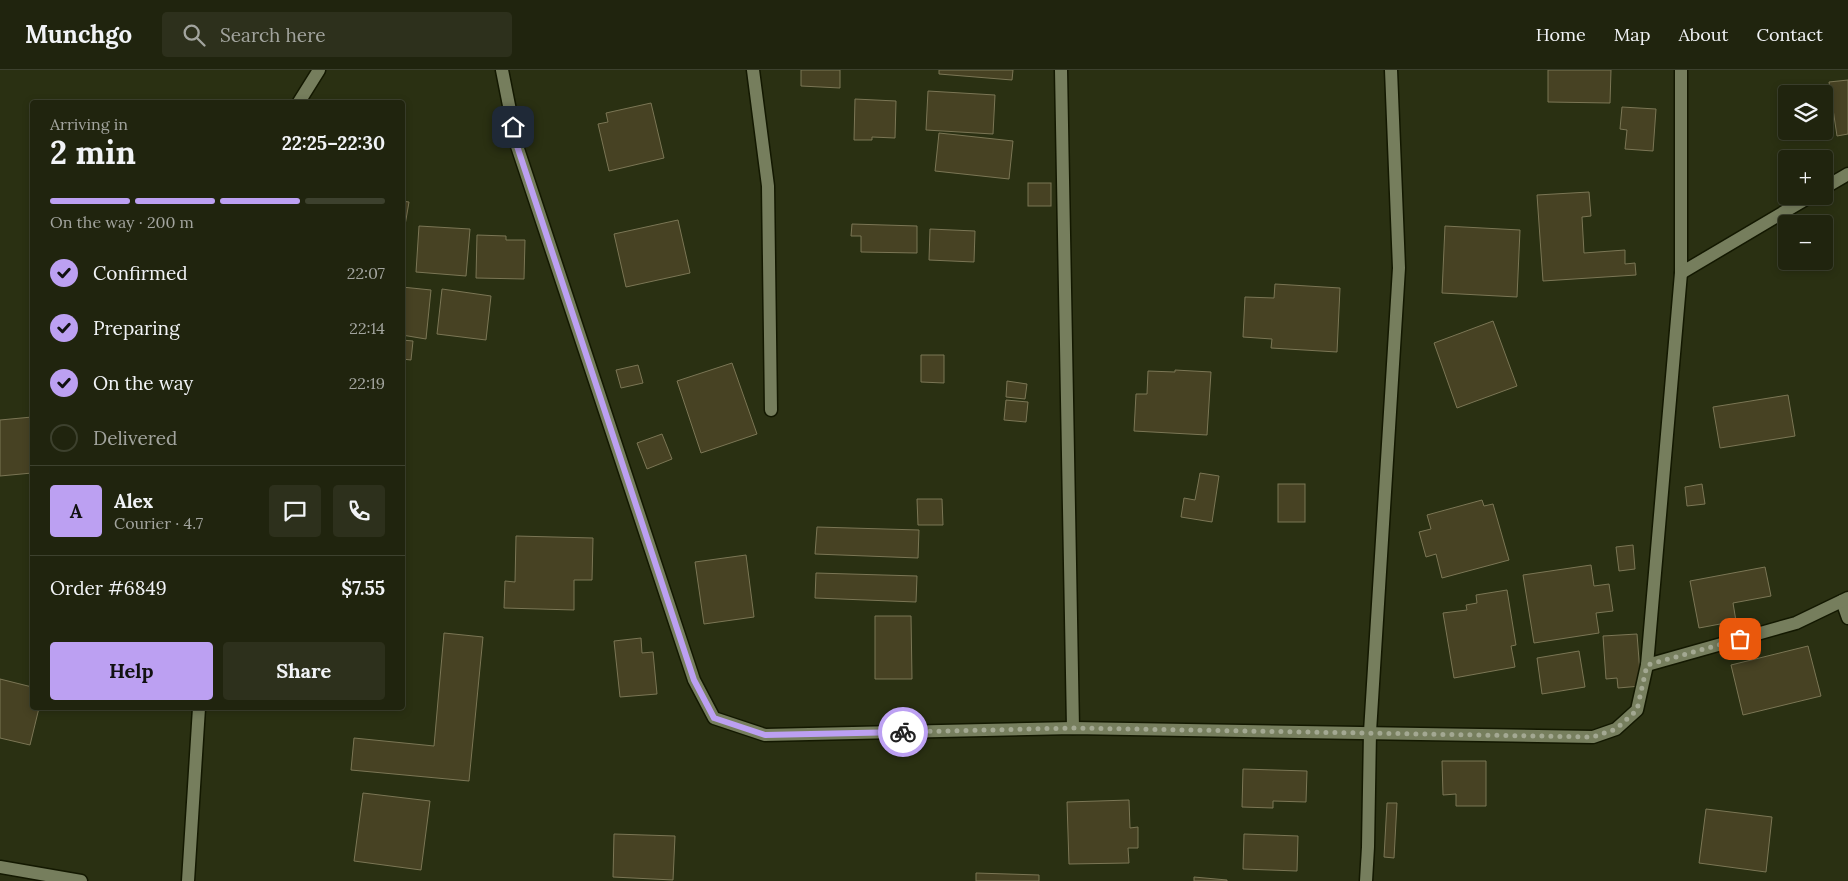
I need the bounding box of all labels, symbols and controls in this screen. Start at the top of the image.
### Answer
search box [162,12,512,57]
text: Munchgo [25,19,132,50]
icon: search [180,21,208,49]
text: Search here [220,23,326,47]
text: Home [1536,23,1586,46]
text: Map [1614,23,1650,46]
text: About [1678,23,1728,46]
text: Contact [1756,23,1823,46]
map controls [1778,85,1833,270]
button: layers [1778,85,1833,140]
pin [492,106,534,148]
icon: home [499,113,527,141]
text: Arriving in [50,114,128,134]
text: 22:25–22:30 [282,131,385,155]
text: 2 min [50,132,136,173]
button: + [1778,150,1833,205]
text: On the way · 200 m [50,212,194,232]
button: − [1778,215,1833,270]
icon: check [50,259,78,287]
text: Confirmed [93,261,188,285]
text: 22:07 [347,263,385,283]
icon: check [50,314,78,342]
text: Preparing [93,316,180,340]
text: 22:14 [349,318,385,338]
icon: check [50,369,78,397]
text: On the way [93,371,193,395]
text: 22:19 [349,373,385,393]
text: Delivered [93,426,177,450]
button: chat [269,485,321,537]
button: phone [333,485,385,537]
text: Alex [114,489,153,513]
text: A [70,499,82,523]
text: Courier · 4.7 [114,513,203,533]
text: Order #6849 [50,576,167,600]
text: $7.55 [341,576,385,600]
pin [1719,618,1761,660]
icon: bag [1726,625,1754,653]
button: Help [50,642,213,700]
button: Share [223,642,385,700]
courier [878,707,928,757]
icon: bike [889,718,917,746]

